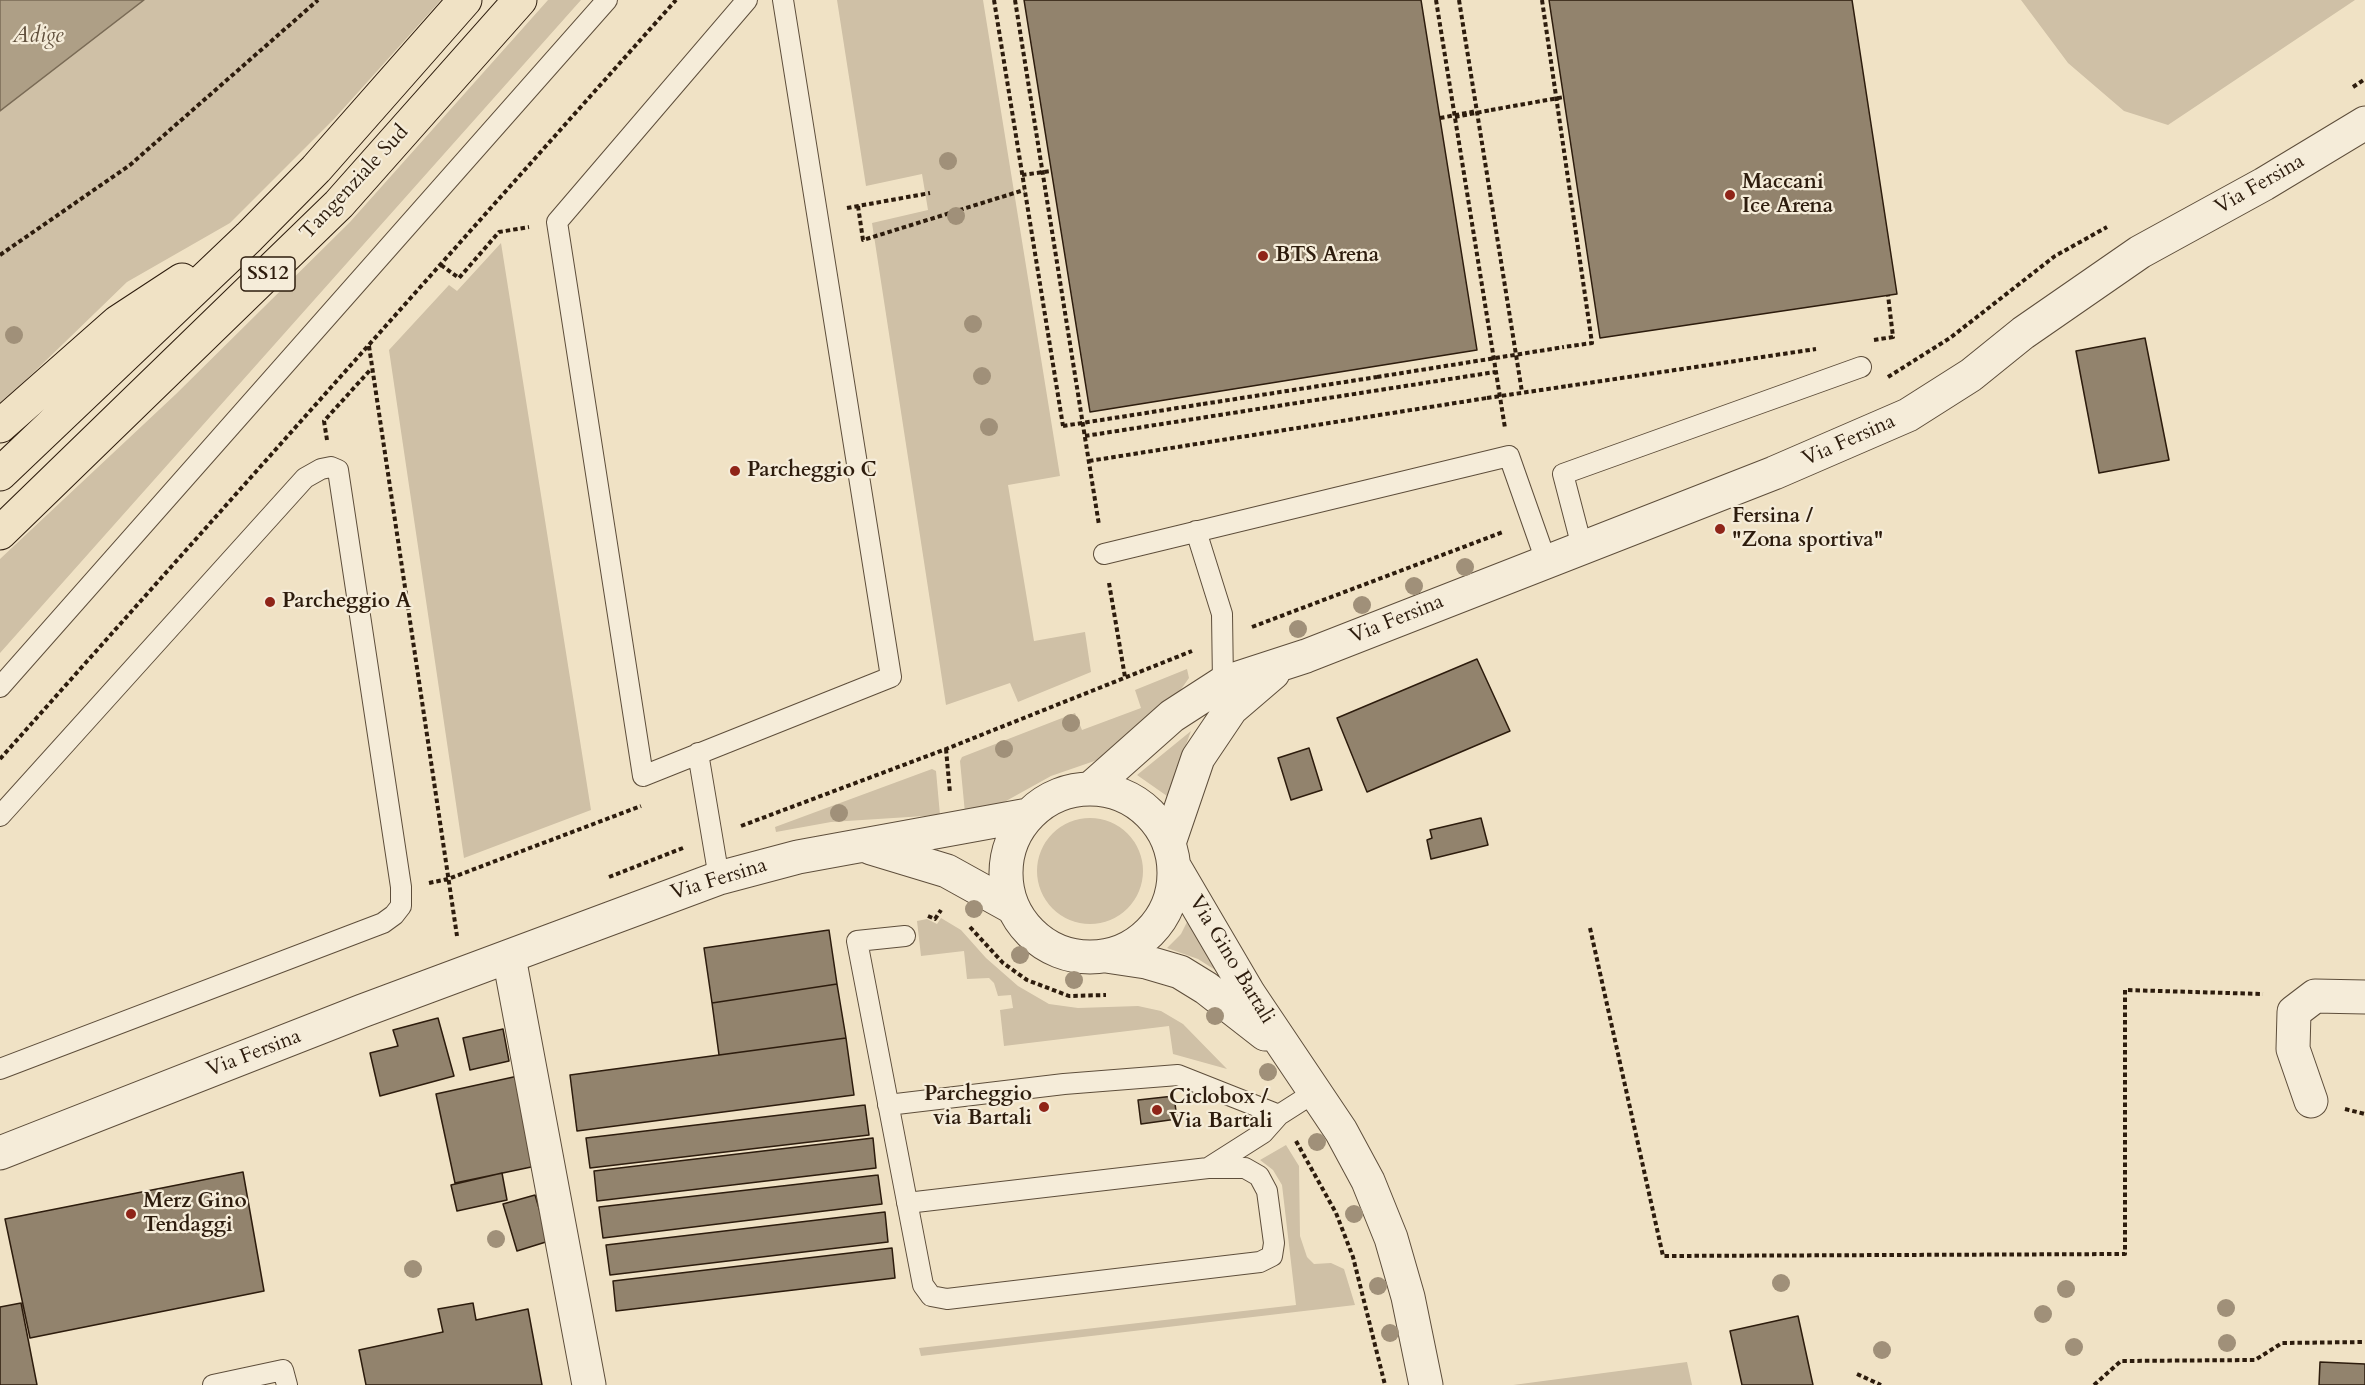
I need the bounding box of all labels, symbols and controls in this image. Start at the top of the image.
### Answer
water label: Adige [13,24,63,50]
street label: Tangenziale Sud [295,120,415,246]
street label: Via Fersina [2211,149,2309,221]
place label: Maccani Ice Arena [1742,170,1833,220]
marker: Maccani Ice Arena [1723,188,1737,202]
place label: BTS Arena [1275,243,1379,269]
marker: BTS Arena [1256,249,1270,263]
road number: SS12 [241,257,295,291]
street label: Via Fersina [1799,409,1899,473]
place label: Parcheggio C [747,458,877,484]
marker: Parcheggio C [728,464,742,478]
place label: Fersina / "Zona sportiva" [1732,504,1883,554]
marker: Fersina / "Zona sportiva" [1713,522,1727,536]
place label: Parcheggio A [282,589,411,615]
street label: Via Fersina [1346,590,1448,650]
marker: Parcheggio A [263,595,277,609]
street label: Via Fersina [668,853,770,907]
street label: Via Gino Bartali [1183,891,1279,1029]
street label: Via Fersina [203,1024,305,1084]
place label: Parcheggio via Bartali [924,1082,1032,1132]
place label: Ciclobox / Via Bartali [1169,1085,1273,1135]
marker: Parcheggio via Bartali [1037,1100,1051,1114]
marker: Ciclobox / Via Bartali [1150,1103,1164,1117]
place label: Merz Gino Tendaggi [143,1189,247,1239]
marker: Merz Gino Tendaggi [124,1207,138,1221]

